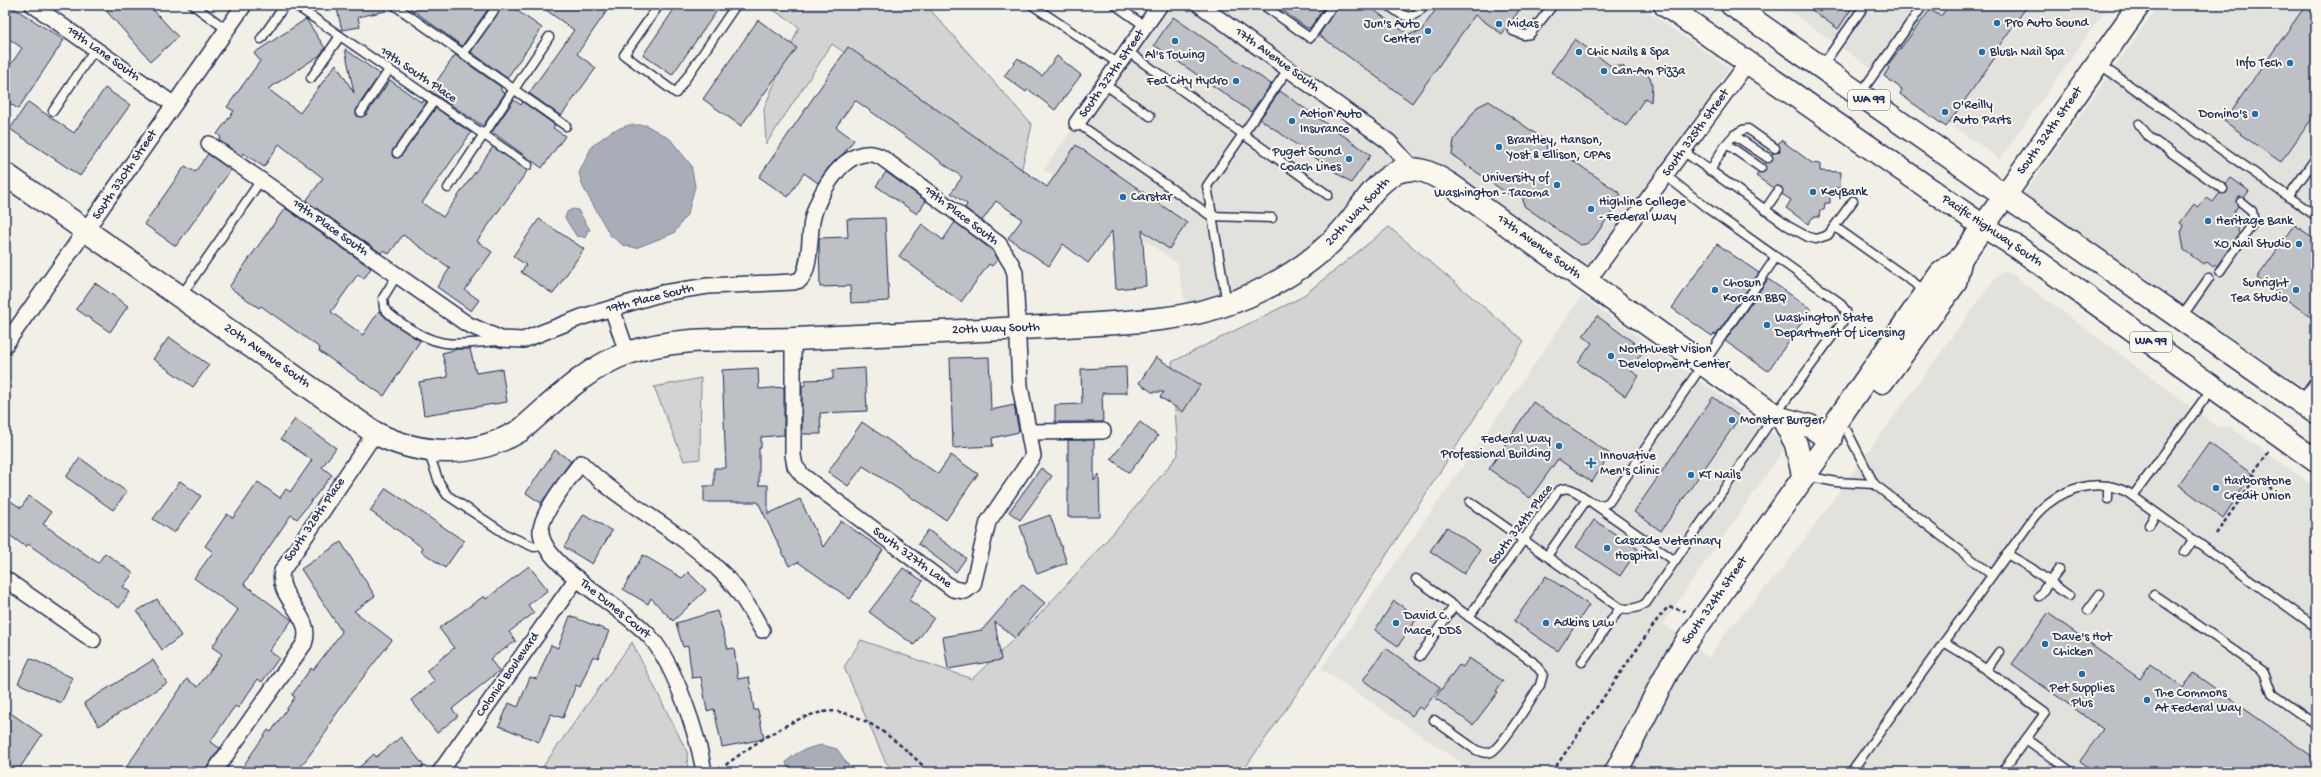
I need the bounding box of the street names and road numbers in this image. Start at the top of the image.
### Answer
street label: 19th Lane South [63,23,143,85]
street label: 17th Avenue South [1231,24,1322,96]
street label: South 327th Street [1076,26,1149,121]
street label: 19th South Place [376,43,460,106]
street label: South 324th Street [2014,83,2087,178]
street label: South 325th Street [1659,85,1734,180]
road number: WA 99 [1848,90,1890,110]
street label: South 330th Street [89,126,162,223]
street label: 20th Way South [1322,175,1394,249]
street label: 19th Place South [920,182,1001,249]
street label: Pacific Highway South [1938,191,2045,270]
street label: 19th Place South [288,196,371,260]
street label: 17th Avenue South [1493,211,1584,283]
street label: 19th Place South [604,281,695,317]
street label: 20th Avenue South [221,320,313,392]
street label: 20th Way South [952,320,1040,338]
road number: WA 99 [2130,332,2172,352]
street label: South 328th Place [281,475,349,565]
street label: South 324th Place [1486,481,1556,568]
street label: South 327th Lane [869,524,955,592]
street label: South 324th Street [1679,553,1752,648]
street label: The Dunes Court [576,575,655,643]
street label: Colonial Boulevard [473,629,544,720]

